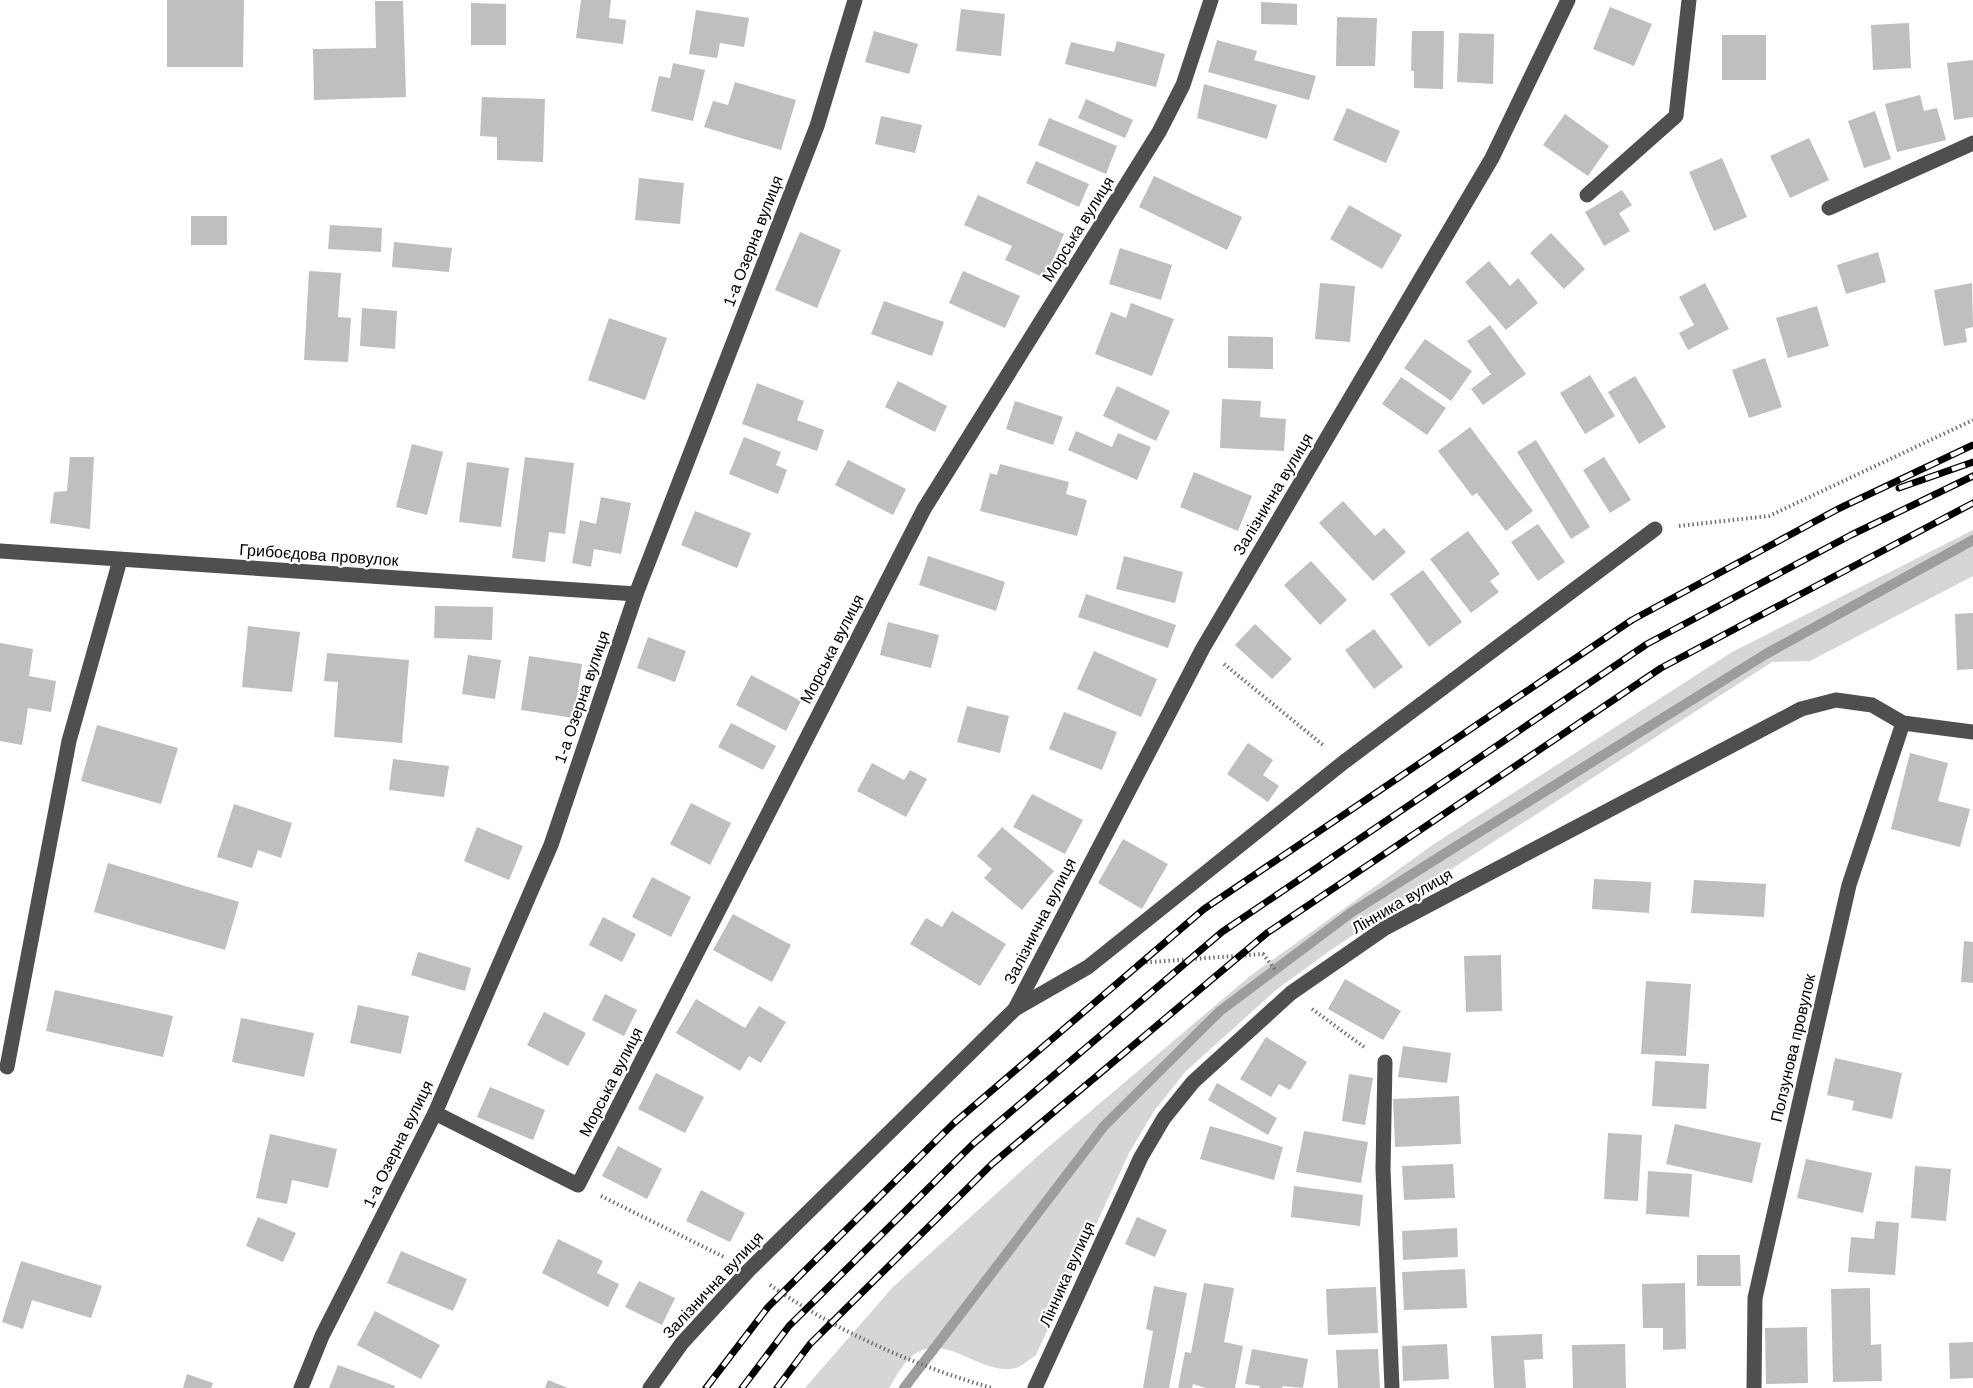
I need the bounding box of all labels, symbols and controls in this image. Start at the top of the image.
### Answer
street label: 1-а Озерна вулиця [720,173,786,309]
street label: Морська вулиця [1039,174,1117,284]
street label: Залізнична вулиця [1230,430,1316,558]
street label: Грибоєдова провулок [239,541,400,569]
street label: Морська вулиця [797,592,867,706]
street label: 1-а Озерна вулиця [551,628,613,766]
street label: Залізнична вулиця [1001,855,1079,987]
street label: Лінника вулиця [1349,865,1455,937]
street label: Ползунова провулок [1768,971,1819,1124]
street label: Морська вулиця [576,1025,646,1139]
street label: 1-а Озерна вулиця [360,1078,436,1210]
street label: Лінника вулиця [1036,1219,1098,1329]
street label: Залізнична вулиця [659,1228,767,1342]

